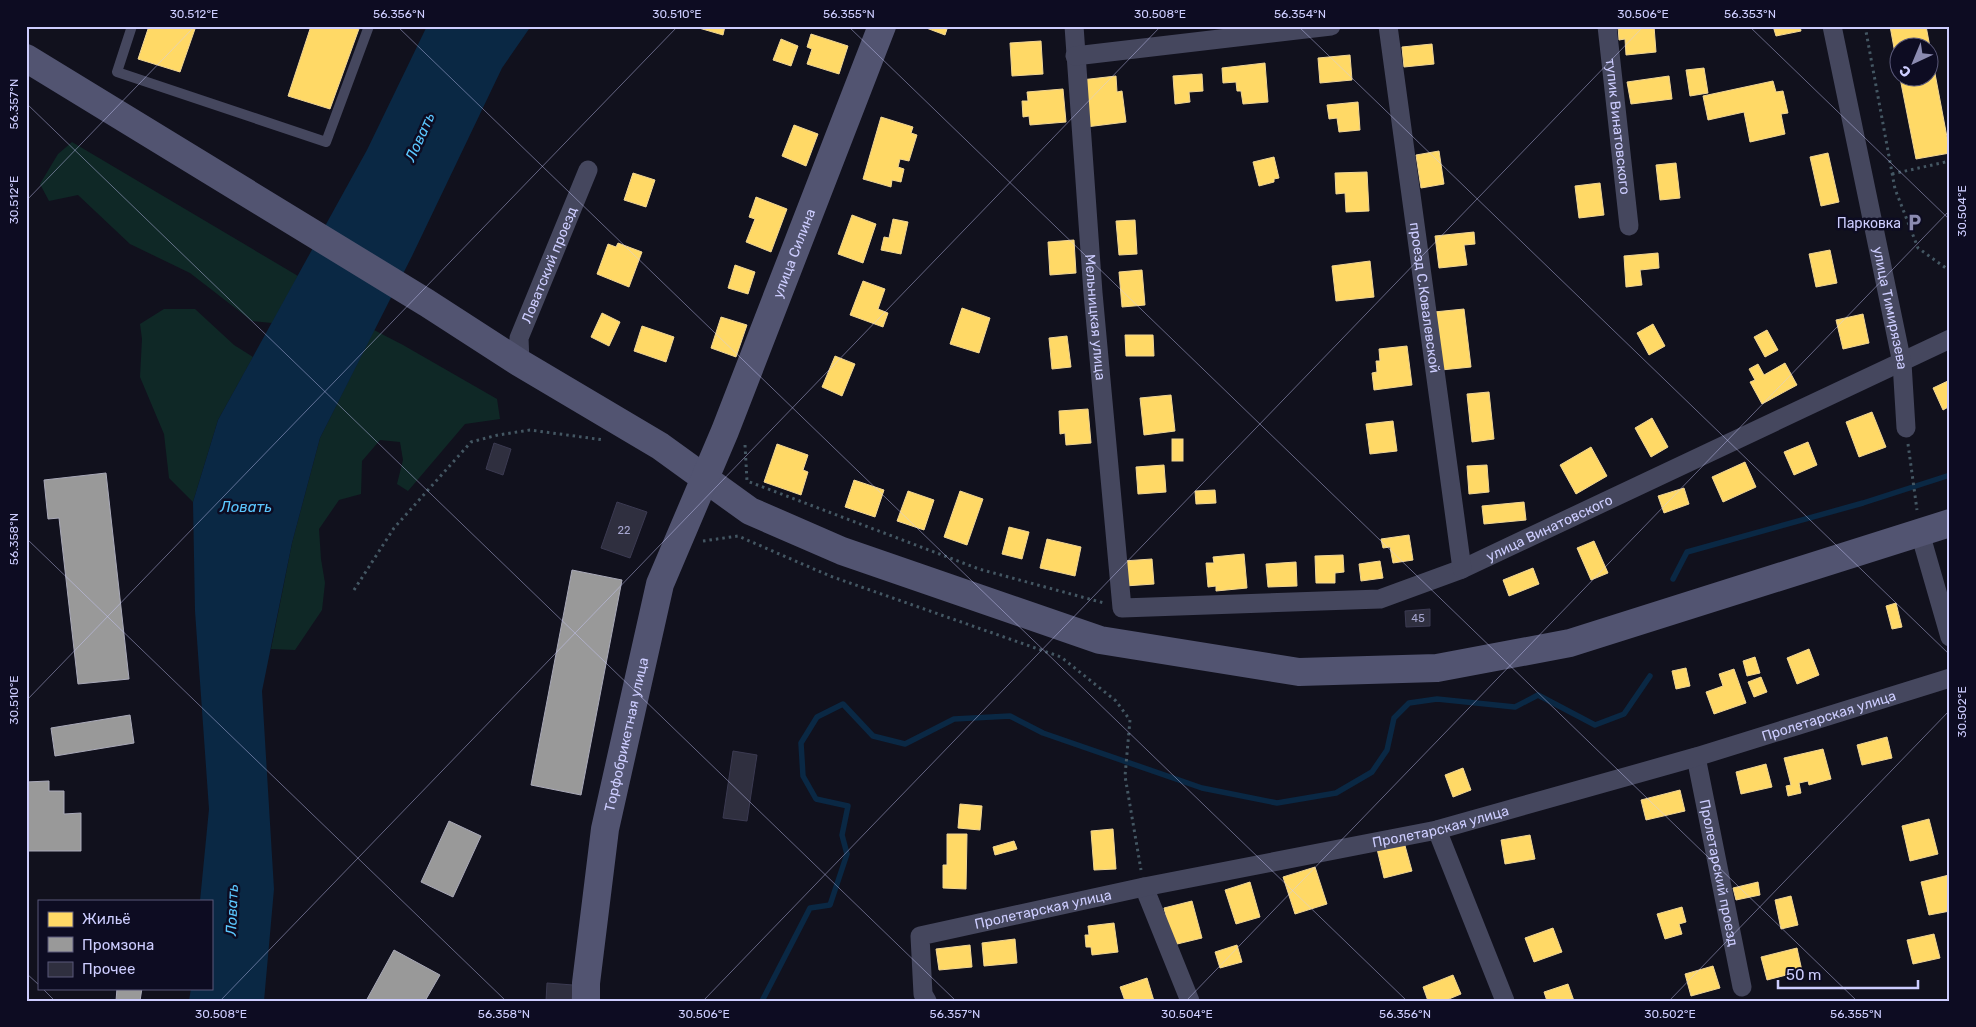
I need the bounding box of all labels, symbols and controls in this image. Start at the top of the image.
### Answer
text: 30.512°E [170,7,218,21]
text: 56.356°N [373,7,425,21]
text: 30.510°E [652,7,702,21]
text: 56.355°N [823,7,875,21]
text: 30.508°E [1134,7,1186,21]
text: 56.354°N [1274,7,1326,21]
text: 30.506°E [1617,7,1669,21]
text: 56.353°N [1724,7,1776,21]
north arrow [1888,38,1938,88]
street label: тупик Винатовского [1602,57,1634,195]
text: С [1896,61,1915,81]
text: 56.357°N [7,79,21,129]
water label: Ловать [401,109,439,165]
text: 30.512°E [7,176,21,224]
text: 30.504°E [1955,185,1969,237]
street label: Ловатский проезд [517,204,581,326]
street label: улица Силина [769,206,819,301]
parking icon: Парковка [1905,213,1925,233]
place label: Парковка [1837,215,1901,232]
street label: проезд С.Ковалевской [1406,221,1444,374]
street label: улица Тимирязева [1870,245,1911,370]
street label: Мельницкая улица [1082,254,1109,381]
street label: улица Винатовского [1483,491,1615,565]
water label: Ловать [219,498,272,516]
text: 56.358°N [7,513,21,565]
house number: 22 [618,524,630,537]
house number: 45 [1411,612,1425,625]
street label: Торфобрикетная улица [601,656,652,813]
text: 30.510°E [7,675,21,725]
text: 30.502°E [1955,686,1969,738]
street label: Пролетарская улица [1759,687,1898,745]
street label: Пролетарский проезд [1696,798,1742,948]
street label: Пролетарская улица [1371,802,1511,851]
water label: Ловать [222,884,242,937]
street label: Пролетарская улица [973,886,1113,932]
legend [38,900,212,990]
text: Жильё [82,910,131,928]
text: Промзона [82,936,154,954]
scale bar [1778,957,1918,989]
text: Прочее [82,960,135,978]
text: 50 m [1786,966,1821,984]
text: 30.508°E [195,1007,247,1021]
text: 56.358°N [478,1007,530,1021]
text: 30.506°E [678,1007,730,1021]
text: 56.357°N [930,1007,980,1021]
text: 30.504°E [1161,1007,1213,1021]
text: 56.356°N [1379,1007,1431,1021]
text: 30.502°E [1644,1007,1696,1021]
text: 56.355°N [1830,1007,1882,1021]

